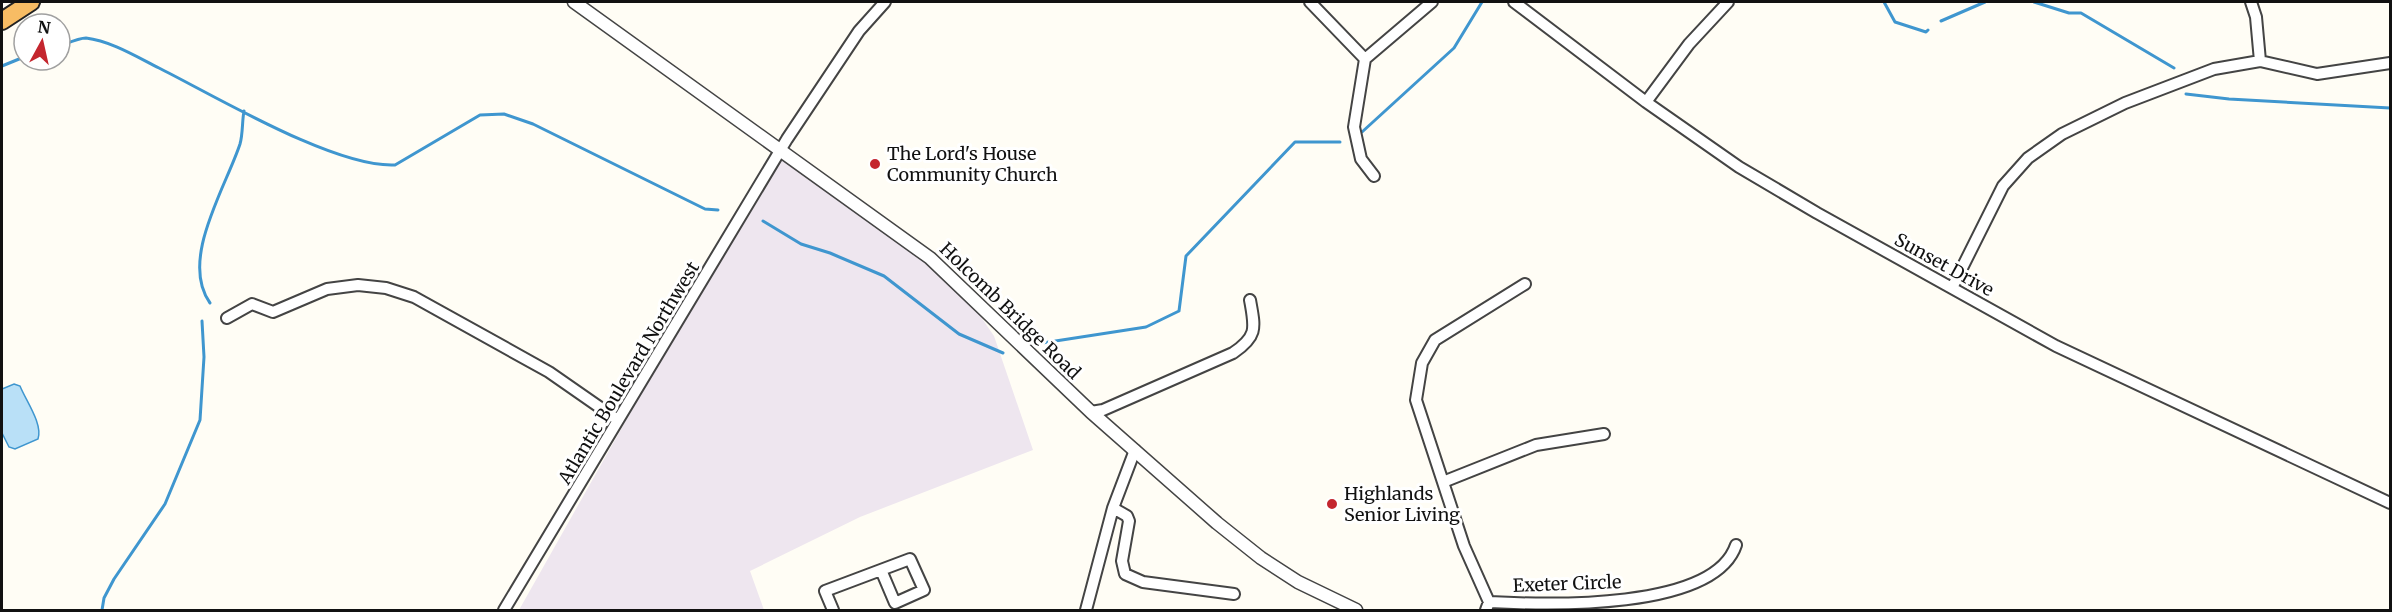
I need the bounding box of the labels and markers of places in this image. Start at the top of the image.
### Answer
place label: The Lord's House Community Church [887,142,1058,186]
marker: The Lord's House Community Church [868,157,882,171]
place label: Highlands Senior Living [1344,482,1460,526]
marker: Highlands Senior Living [1325,497,1339,511]

